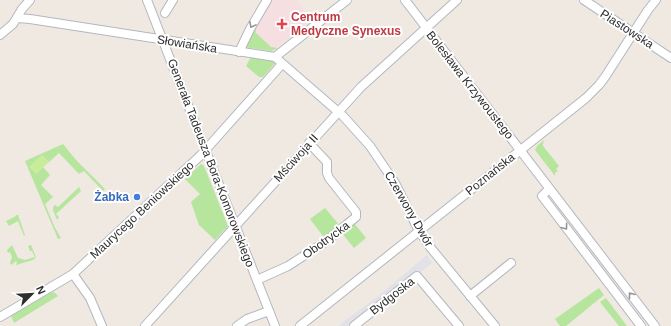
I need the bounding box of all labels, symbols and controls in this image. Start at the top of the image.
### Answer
street label: Piastowska [598,7,657,52]
place label: Centrum Medyczne Synexus [291,10,401,38]
marker: Centrum Medyczne Synexus [276,18,288,30]
one-way arrow [249,21,257,29]
street label: Bolesława Krzywoustego [423,28,517,142]
street label: Słowiańska [156,32,218,56]
street label: Generała Tadeusza Bora-Komorowskiego [165,57,257,269]
street label: Mściwoja II [271,131,321,185]
street label: Poznańska [463,150,518,198]
street label: Maurycego Beniowskiego [87,158,197,262]
street label: Czerwony Dwór [382,169,436,249]
place label: Żabka [94,189,129,204]
marker: Żabka [132,192,142,202]
street label: Obotrycka [300,218,352,262]
one-way arrow [560,222,567,229]
north arrow [12,274,52,314]
street label: Bydgoska [367,274,417,318]
text: N [34,284,48,296]
one-way arrow [629,293,636,300]

